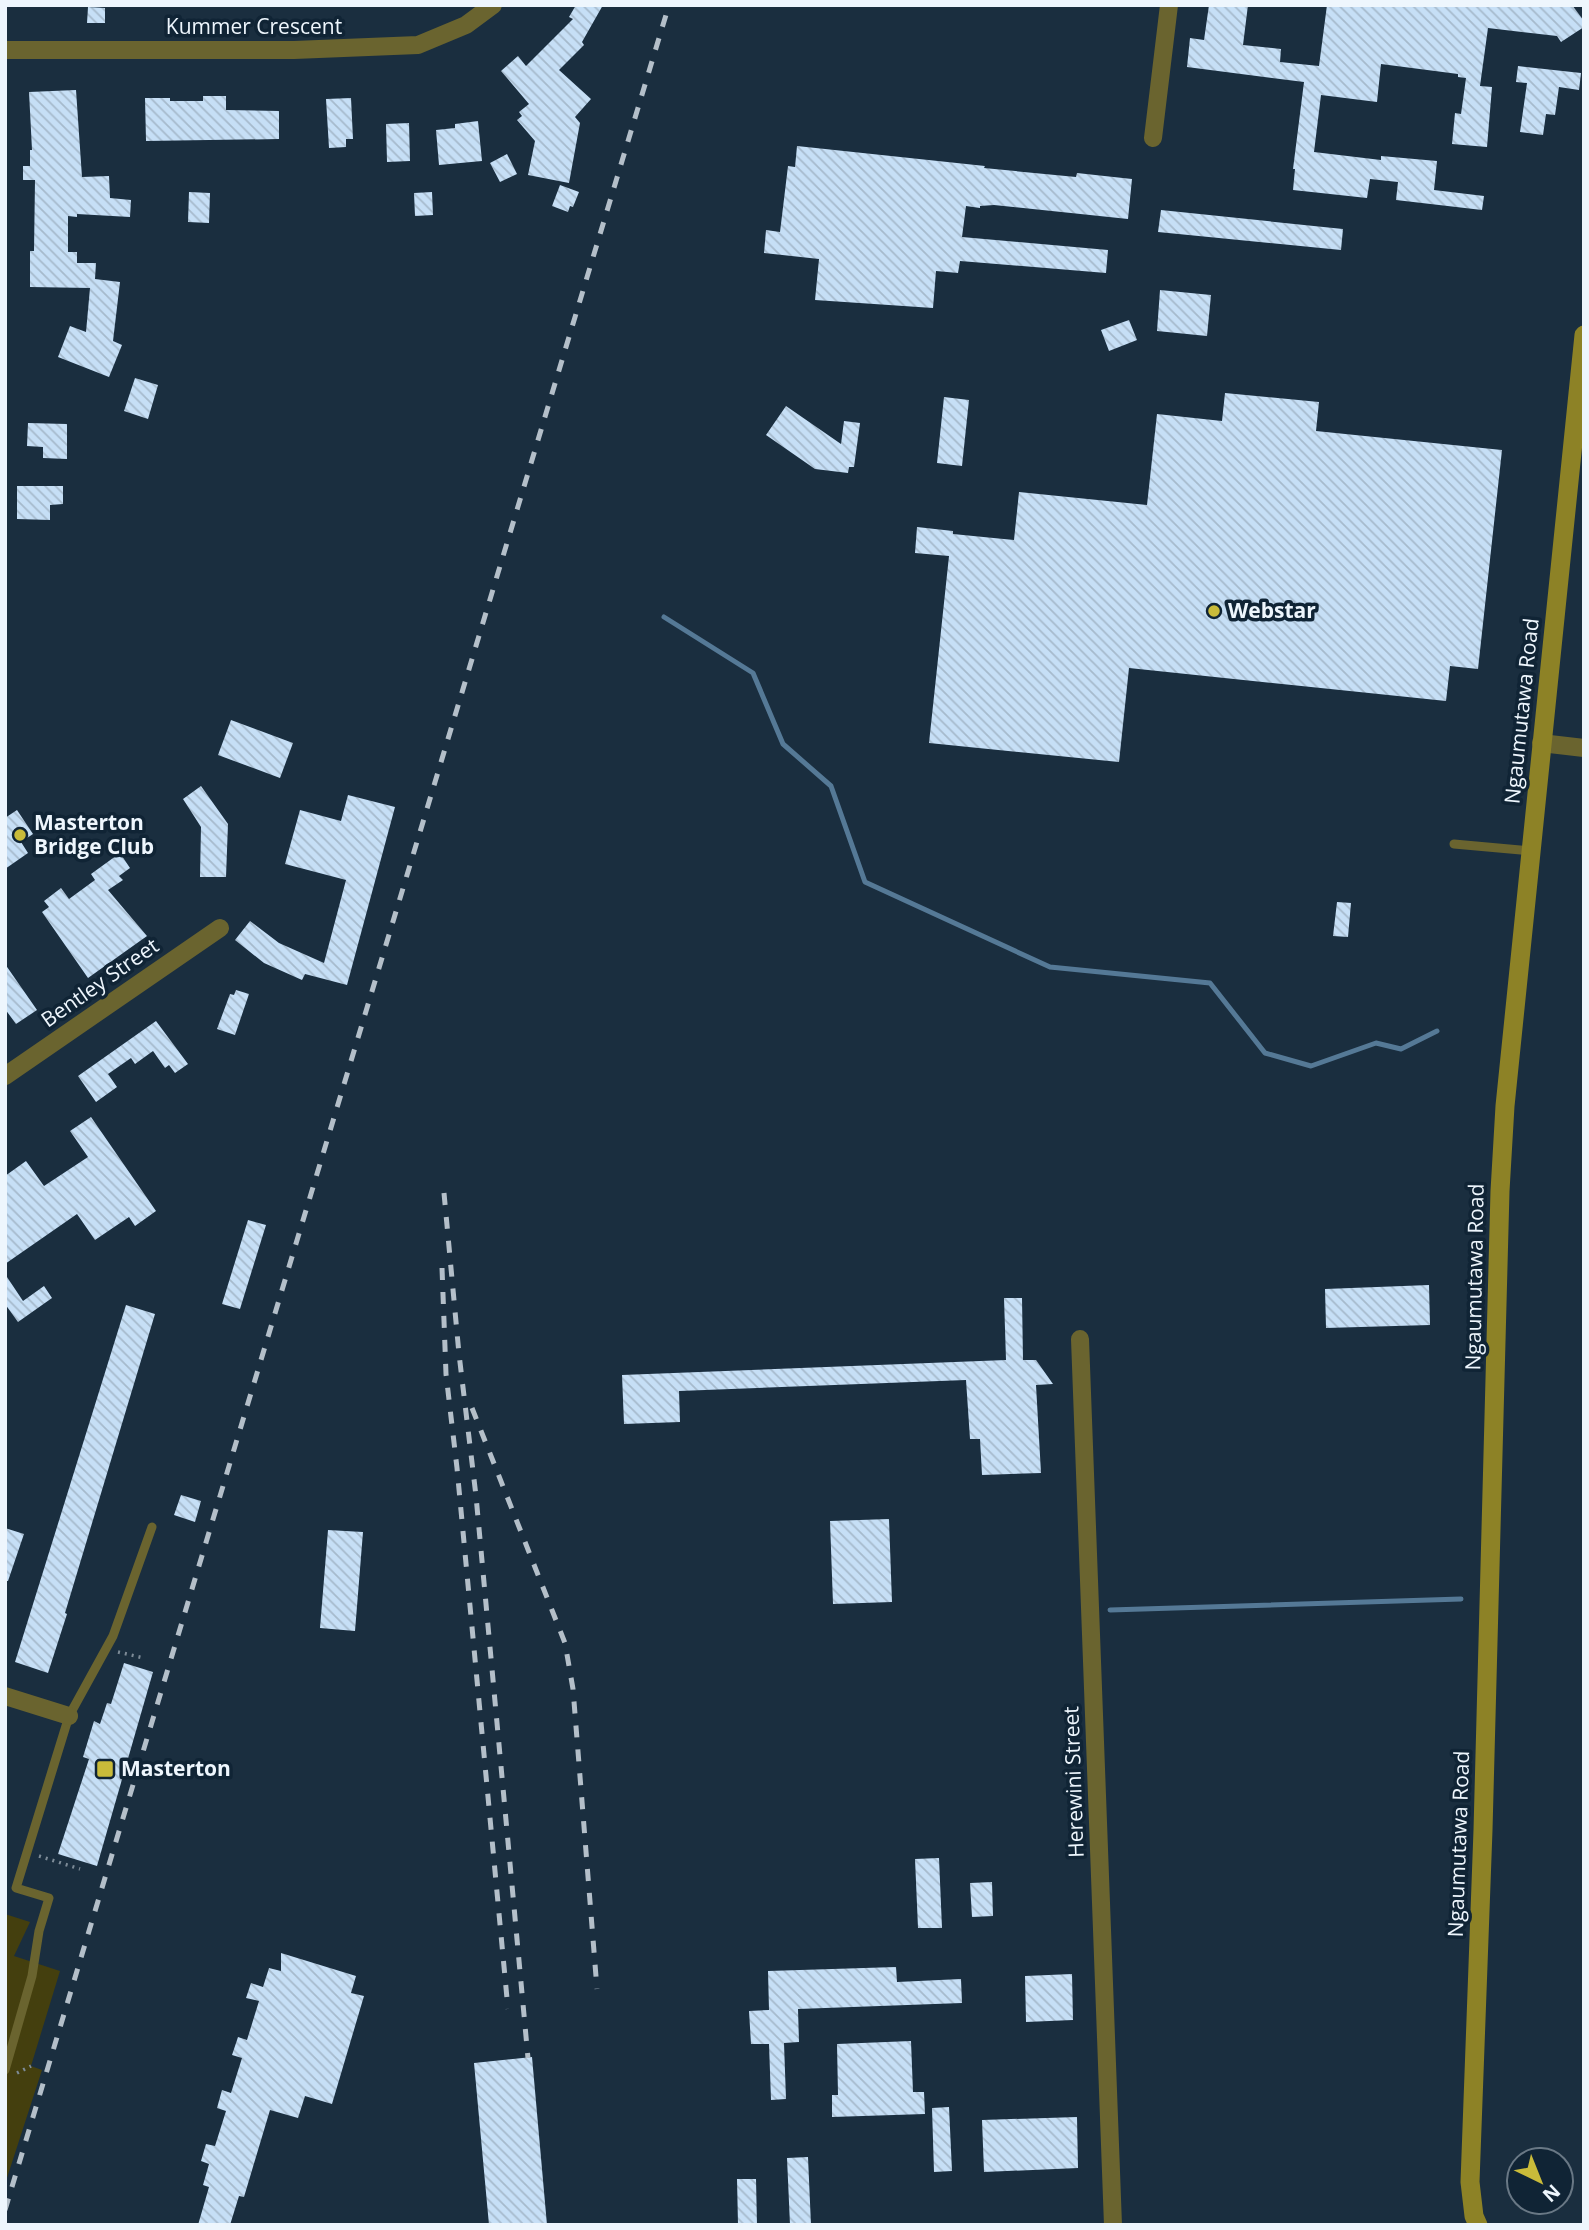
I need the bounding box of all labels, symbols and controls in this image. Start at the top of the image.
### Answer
street label: Kummer Crescent [166,12,342,40]
place label: Webstar [1228,596,1316,624]
marker: Webstar [1206,603,1222,619]
street label: Ngaumutawa Road [1497,617,1545,805]
place label: Masterton Bridge Club [34,808,154,860]
marker: Masterton Bridge Club [12,827,28,843]
street label: Bentley Street [35,931,164,1033]
street label: Ngaumutawa Road [1458,1183,1490,1371]
street label: Herewini Street [1056,1706,1090,1858]
street label: Ngaumutawa Road [1441,1750,1475,1938]
place label: Masterton [121,1754,231,1782]
marker: Masterton [95,1759,115,1779]
north arrow [1505,2146,1575,2216]
text: N [1537,2179,1566,2208]

